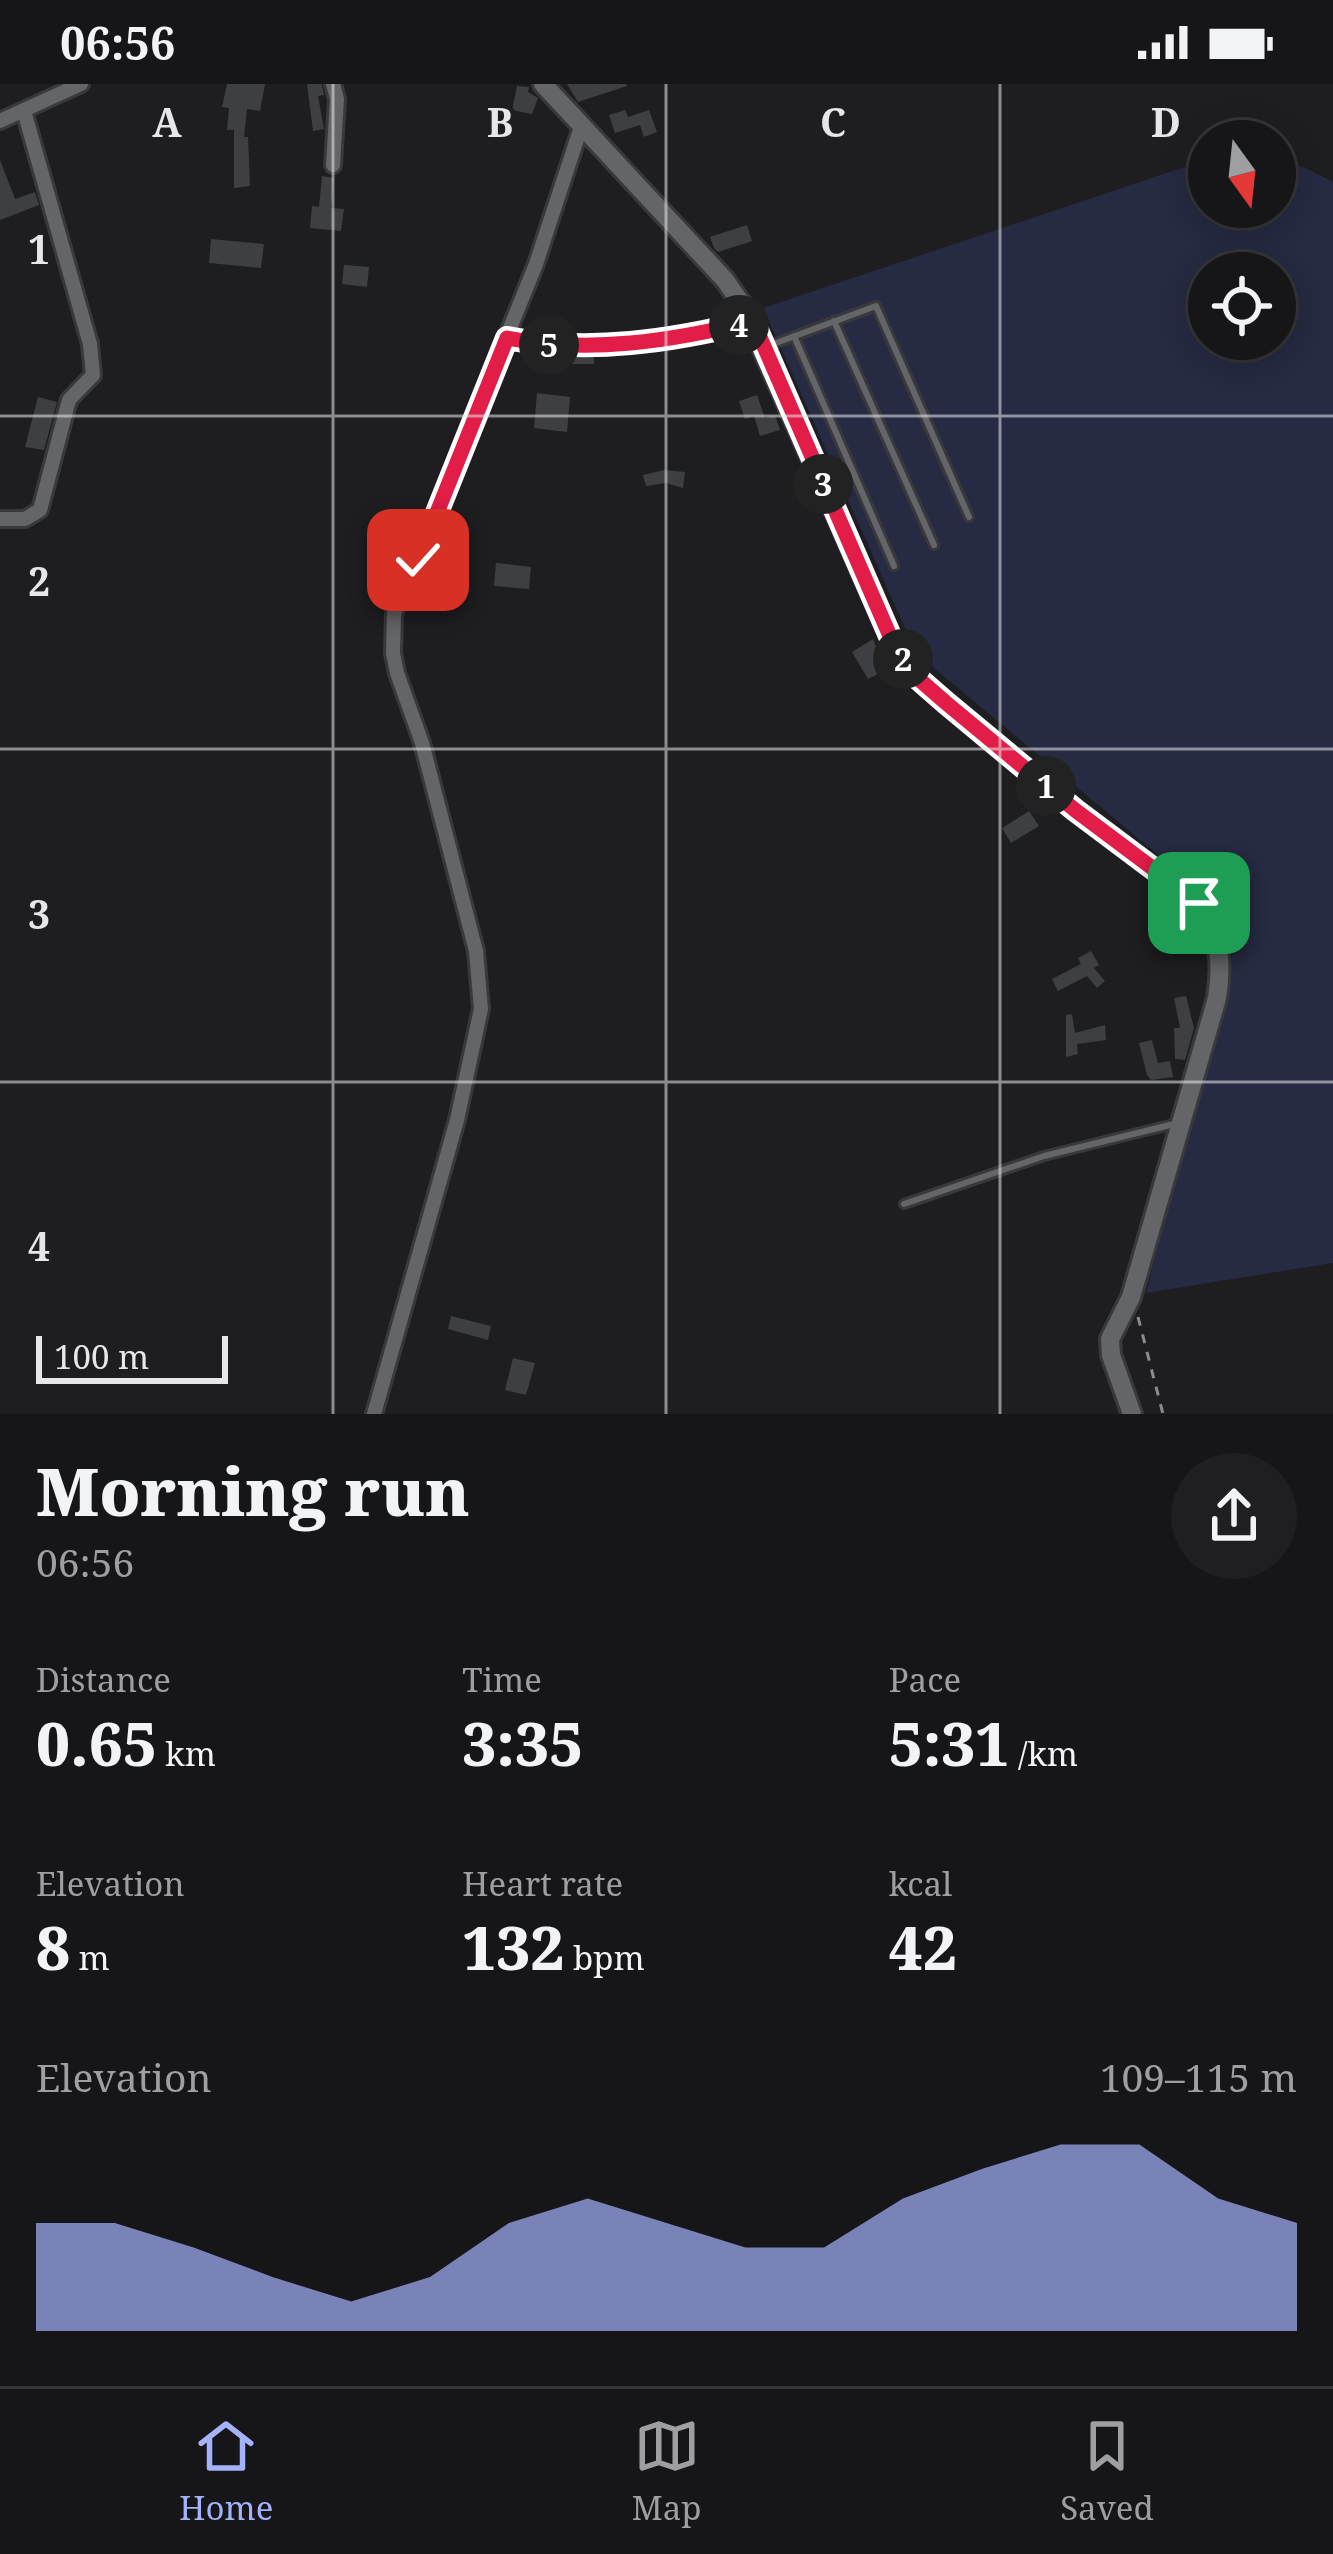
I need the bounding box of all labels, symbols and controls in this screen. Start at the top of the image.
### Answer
text: 06:56 [60,12,175,73]
text: A [152,95,182,148]
text: B [487,95,513,148]
text: C [820,95,846,148]
text: D [1151,95,1181,148]
north arrow [1188,120,1296,228]
map controls [1188,120,1296,360]
text: 1 [28,222,50,275]
button: locate [1188,252,1296,360]
pin: 4 [709,295,769,355]
text: 4 [730,302,748,347]
pin: 5 [519,315,579,375]
text: 5 [540,322,558,367]
pin: 3 [793,454,853,514]
text: 3 [814,461,832,506]
pin [367,509,469,611]
icon: check [385,527,451,593]
text: 2 [28,554,50,607]
pin: 2 [873,629,933,689]
text: 2 [894,636,912,681]
pin: 1 [1016,756,1076,816]
text: 1 [1037,763,1055,808]
pin [1148,852,1250,954]
icon: arrive [1166,870,1232,936]
text: 3 [28,887,50,940]
text: 4 [28,1219,50,1272]
scale bar [36,1330,228,1383]
text: 100 m [54,1334,149,1379]
text: Morning run [36,1445,470,1535]
button: share [1171,1453,1297,1579]
text: 06:56 [36,1535,134,1588]
text: Distance [36,1657,171,1702]
text: Time [462,1657,542,1702]
text: Pace [889,1657,961,1702]
text: 0.65 [36,1702,157,1784]
text: 3:35 [462,1702,583,1784]
text: 5:31 [889,1702,1009,1784]
text: km [157,1731,216,1776]
text: /km [1009,1731,1078,1776]
text: Elevation [36,1861,185,1906]
text: Heart rate [462,1861,623,1906]
text: kcal [889,1861,952,1906]
text: 8 [36,1906,70,1988]
text: 132 [462,1906,564,1988]
text: 42 [889,1906,957,1988]
text: m [70,1935,110,1980]
text: bpm [564,1935,645,1980]
text: Elevation [36,2050,212,2103]
text: 109–115 m [1100,2050,1297,2103]
tab: Home [179,2413,273,2530]
tab: Map [632,2413,702,2530]
tab: Saved [1060,2413,1154,2530]

